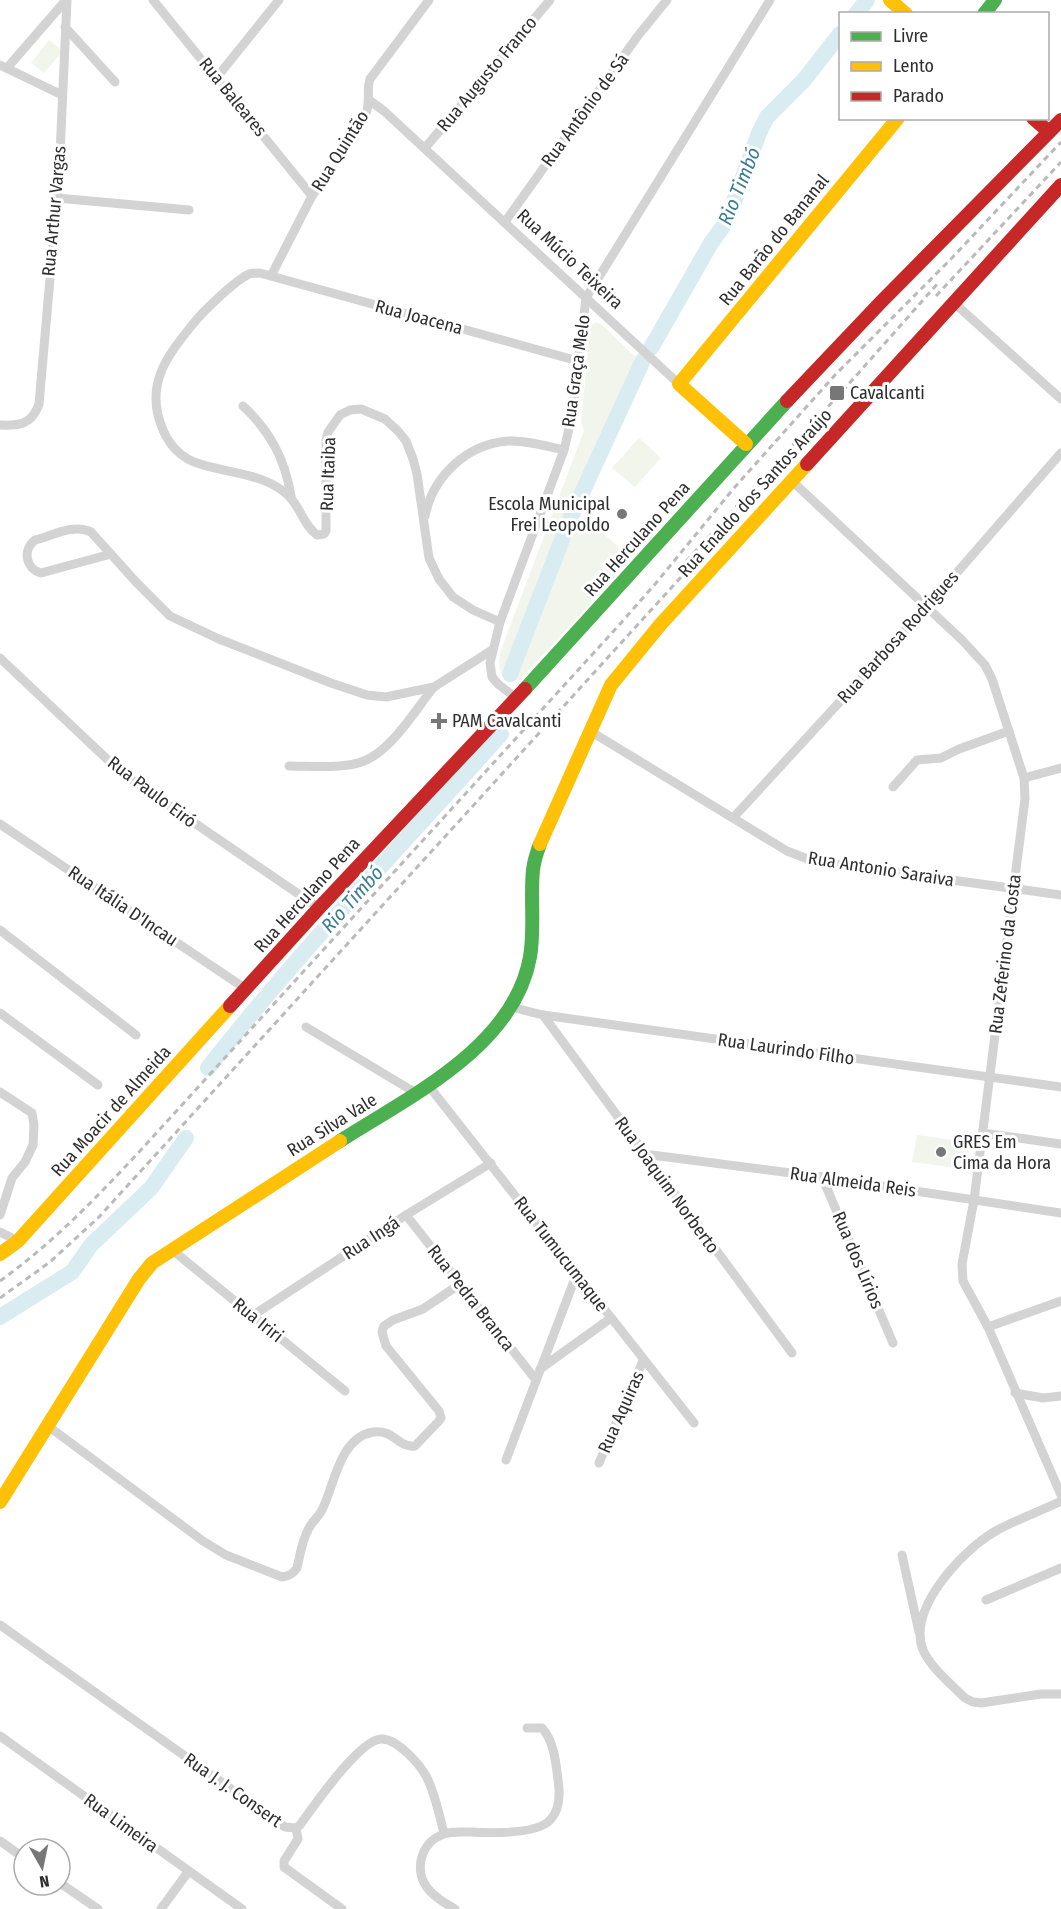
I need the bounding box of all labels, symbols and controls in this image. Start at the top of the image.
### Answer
street label: Rua Augusto Franco [432,12,542,136]
legend [839,12,1049,120]
text: Livre [893,25,928,47]
street label: Rua Antônio de Sá [537,49,634,171]
street label: Rua Baleares [194,53,272,141]
text: Lento [893,55,934,77]
text: Parado [893,85,944,107]
street label: Rua Quintão [307,107,373,195]
street label: Rua Arthur Vargas [37,144,71,277]
water label: Rio Timbó [713,144,765,228]
street label: Rua Barão do Bananal [714,170,834,310]
street label: Rua Múcio Teixeira [512,204,628,314]
street label: Rua Joacena [373,295,465,339]
street label: Rua Graça Melo [557,313,595,429]
place label: Cavalcanti [850,382,925,404]
marker: Cavalcanti [828,384,846,402]
street label: Rua Enaldo dos Santos Araújo [673,404,837,582]
street label: Rua Itaiba [316,436,340,512]
street label: Rua Herculano Pena [579,477,695,601]
place label: Escola Municipal Frei Leopoldo [488,493,610,536]
marker: Escola Municipal Frei Leopoldo [615,507,629,521]
street label: Rua Barbosa Rodrigues [833,566,963,708]
place label: PAM Cavalcanti [452,710,562,732]
marker: PAM Cavalcanti [430,712,448,730]
street label: Rua Paulo Eiró [103,751,201,833]
street label: Rua Herculano Pena [249,833,365,957]
street label: Rua Antonio Saraiva [806,847,956,891]
street label: Rua Itália D'Incau [64,861,182,951]
water label: Rio Timbó [316,861,388,937]
street label: Rua Zeferino da Costa [984,873,1026,1035]
street label: Rua Laurindo Filho [716,1029,856,1069]
street label: Rua Moacir de Almeida [46,1041,176,1181]
street label: Rua Silva Vale [283,1089,381,1161]
street label: Rua Joaquim Norberto [610,1112,724,1258]
place label: GRES Em Cima da Hora [953,1131,1051,1174]
marker: GRES Em Cima da Hora [934,1145,948,1159]
street label: Rua Almeida Reis [789,1162,918,1202]
street label: Rua Tumucumaque [509,1192,613,1316]
street label: Rua dos Lírios [828,1208,888,1312]
street label: Rua Ingá [338,1211,404,1264]
street label: Rua Pedra Branca [423,1241,519,1356]
street label: Rua Iriri [228,1293,288,1347]
street label: Rua Aquiras [593,1367,649,1456]
street label: Rua J. J. Consert [180,1748,286,1832]
street label: Rua Limeira [80,1789,163,1857]
north arrow [12,1837,72,1897]
text: N [38,1871,50,1891]

